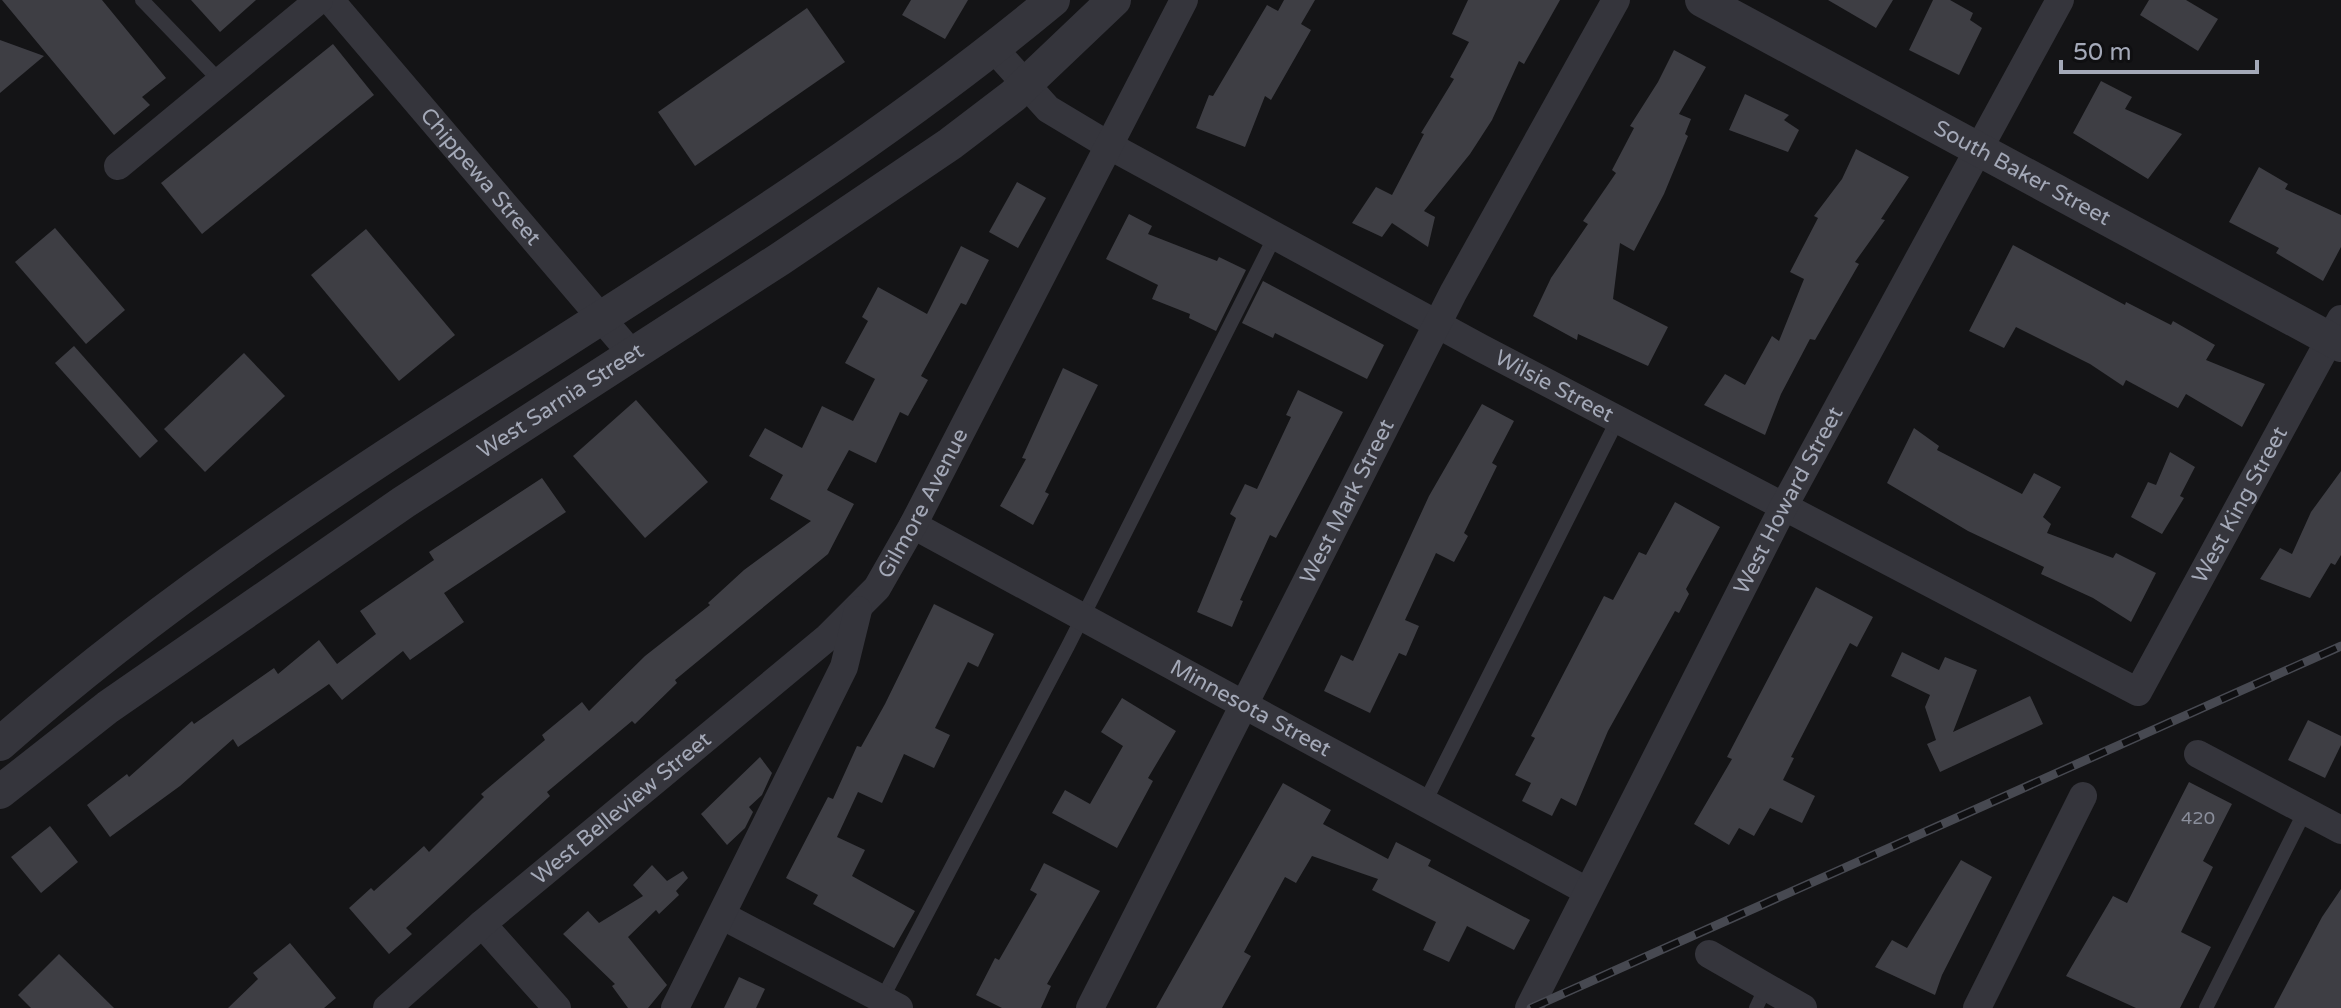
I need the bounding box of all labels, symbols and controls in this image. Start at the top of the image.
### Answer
scale bar [2061,24,2257,74]
text: 50 m [2073,38,2131,67]
street label: Chippewa Street [415,102,546,251]
street label: South Baker Street [1930,115,2115,231]
street label: West Sarnia Street [473,338,649,464]
street label: Wilsie Street [1491,345,1618,428]
street label: West Howard Street [1728,402,1849,599]
street label: West Mark Street [1295,415,1400,588]
street label: West King Street [2187,422,2293,588]
street label: Gilmore Avenue [872,424,974,583]
street label: Minnesota Street [1166,654,1335,762]
street label: West Belleview Street [527,727,716,890]
house number: 420 [2181,807,2215,829]

